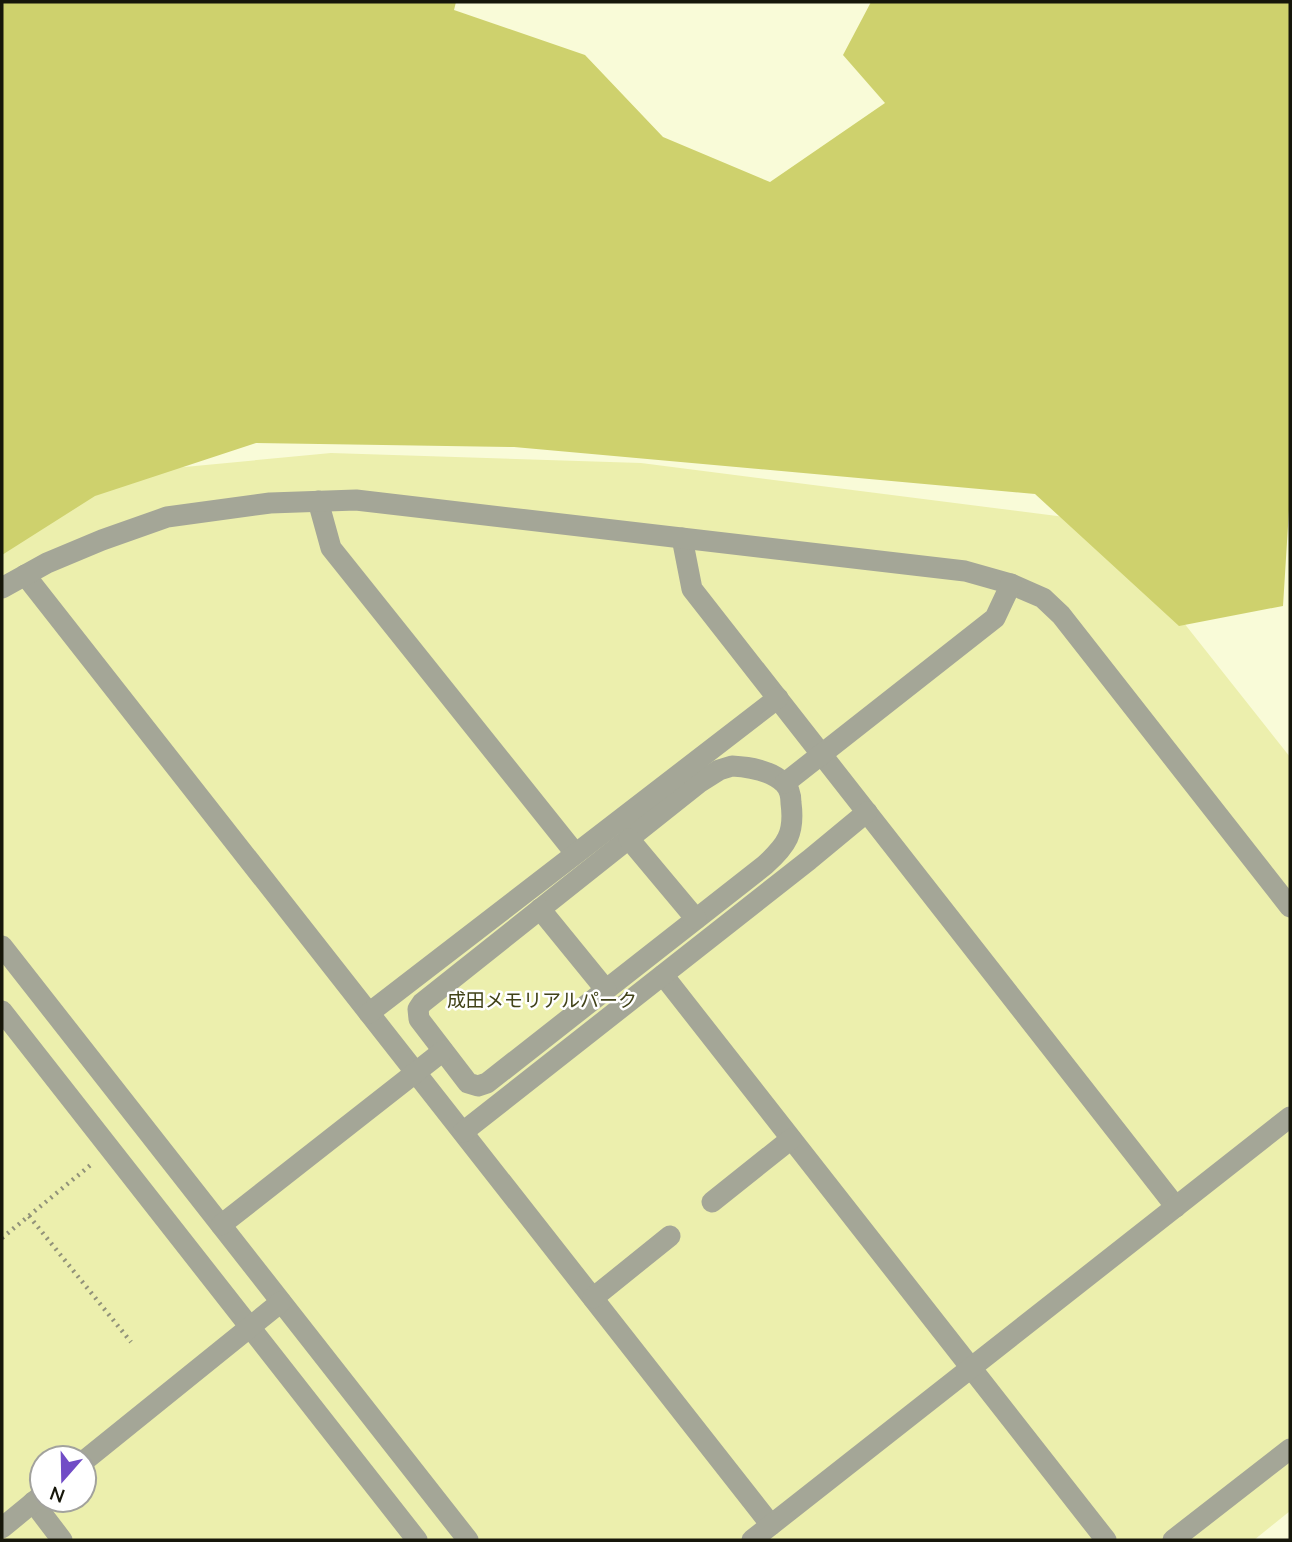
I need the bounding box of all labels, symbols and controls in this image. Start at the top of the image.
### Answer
park label: 成田メモリアルパーク [447,988,637,1014]
north arrow [28,1444,98,1514]
text: N [46,1479,69,1509]

